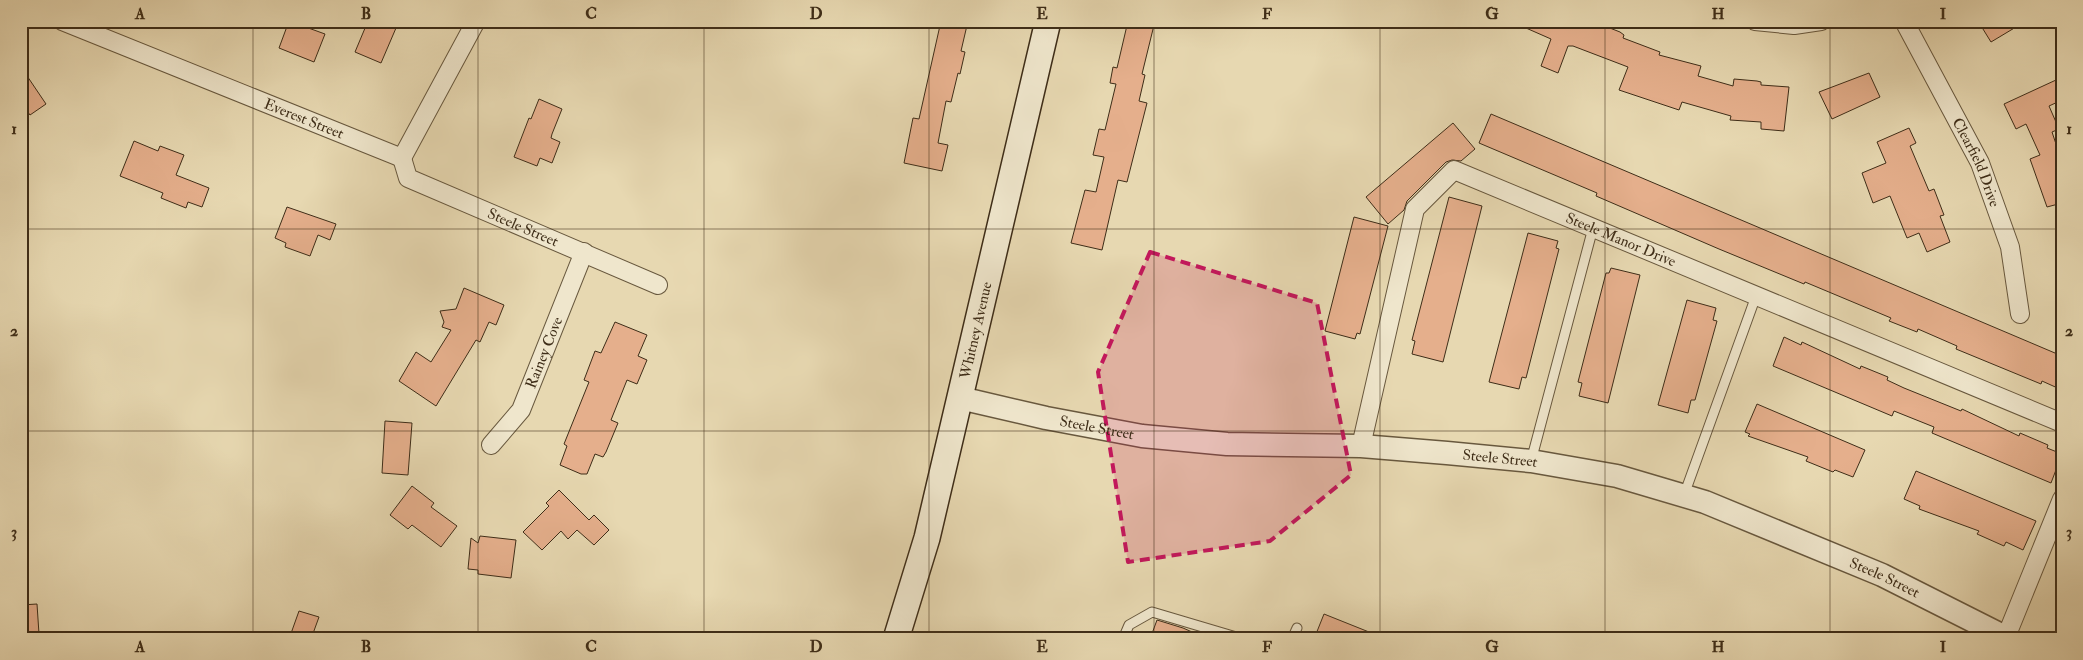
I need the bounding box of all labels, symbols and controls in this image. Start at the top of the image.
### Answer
text: A [134,4,146,24]
text: B [361,4,371,24]
text: C [585,4,597,24]
text: D [809,4,823,24]
text: E [1036,4,1048,24]
text: F [1262,4,1272,24]
text: G [1485,4,1499,24]
text: H [1711,4,1725,24]
text: I [1940,4,1947,24]
street label: Everest Street [261,94,347,144]
street label: Clearfield Drive [1948,115,2004,210]
text: 1 [11,119,17,139]
text: 1 [2066,119,2072,139]
street label: Steele Street [485,204,561,251]
street label: Steele Manor Drive [1563,209,1679,271]
street label: Whitney Avenue [955,280,997,382]
street label: Rainey Cove [522,314,567,391]
text: 2 [10,321,18,341]
text: 2 [2065,321,2073,341]
street label: Steele Street [1058,412,1136,444]
street label: Steele Street [1462,446,1539,472]
text: 3 [11,522,17,542]
text: 3 [2066,522,2072,542]
street label: Steele Street [1847,554,1923,602]
text: A [134,637,146,657]
text: B [361,637,371,657]
text: C [585,637,597,657]
text: D [809,637,823,657]
text: E [1036,637,1048,657]
text: F [1262,637,1272,657]
text: G [1485,637,1499,657]
text: H [1711,637,1725,657]
text: I [1940,637,1947,657]

